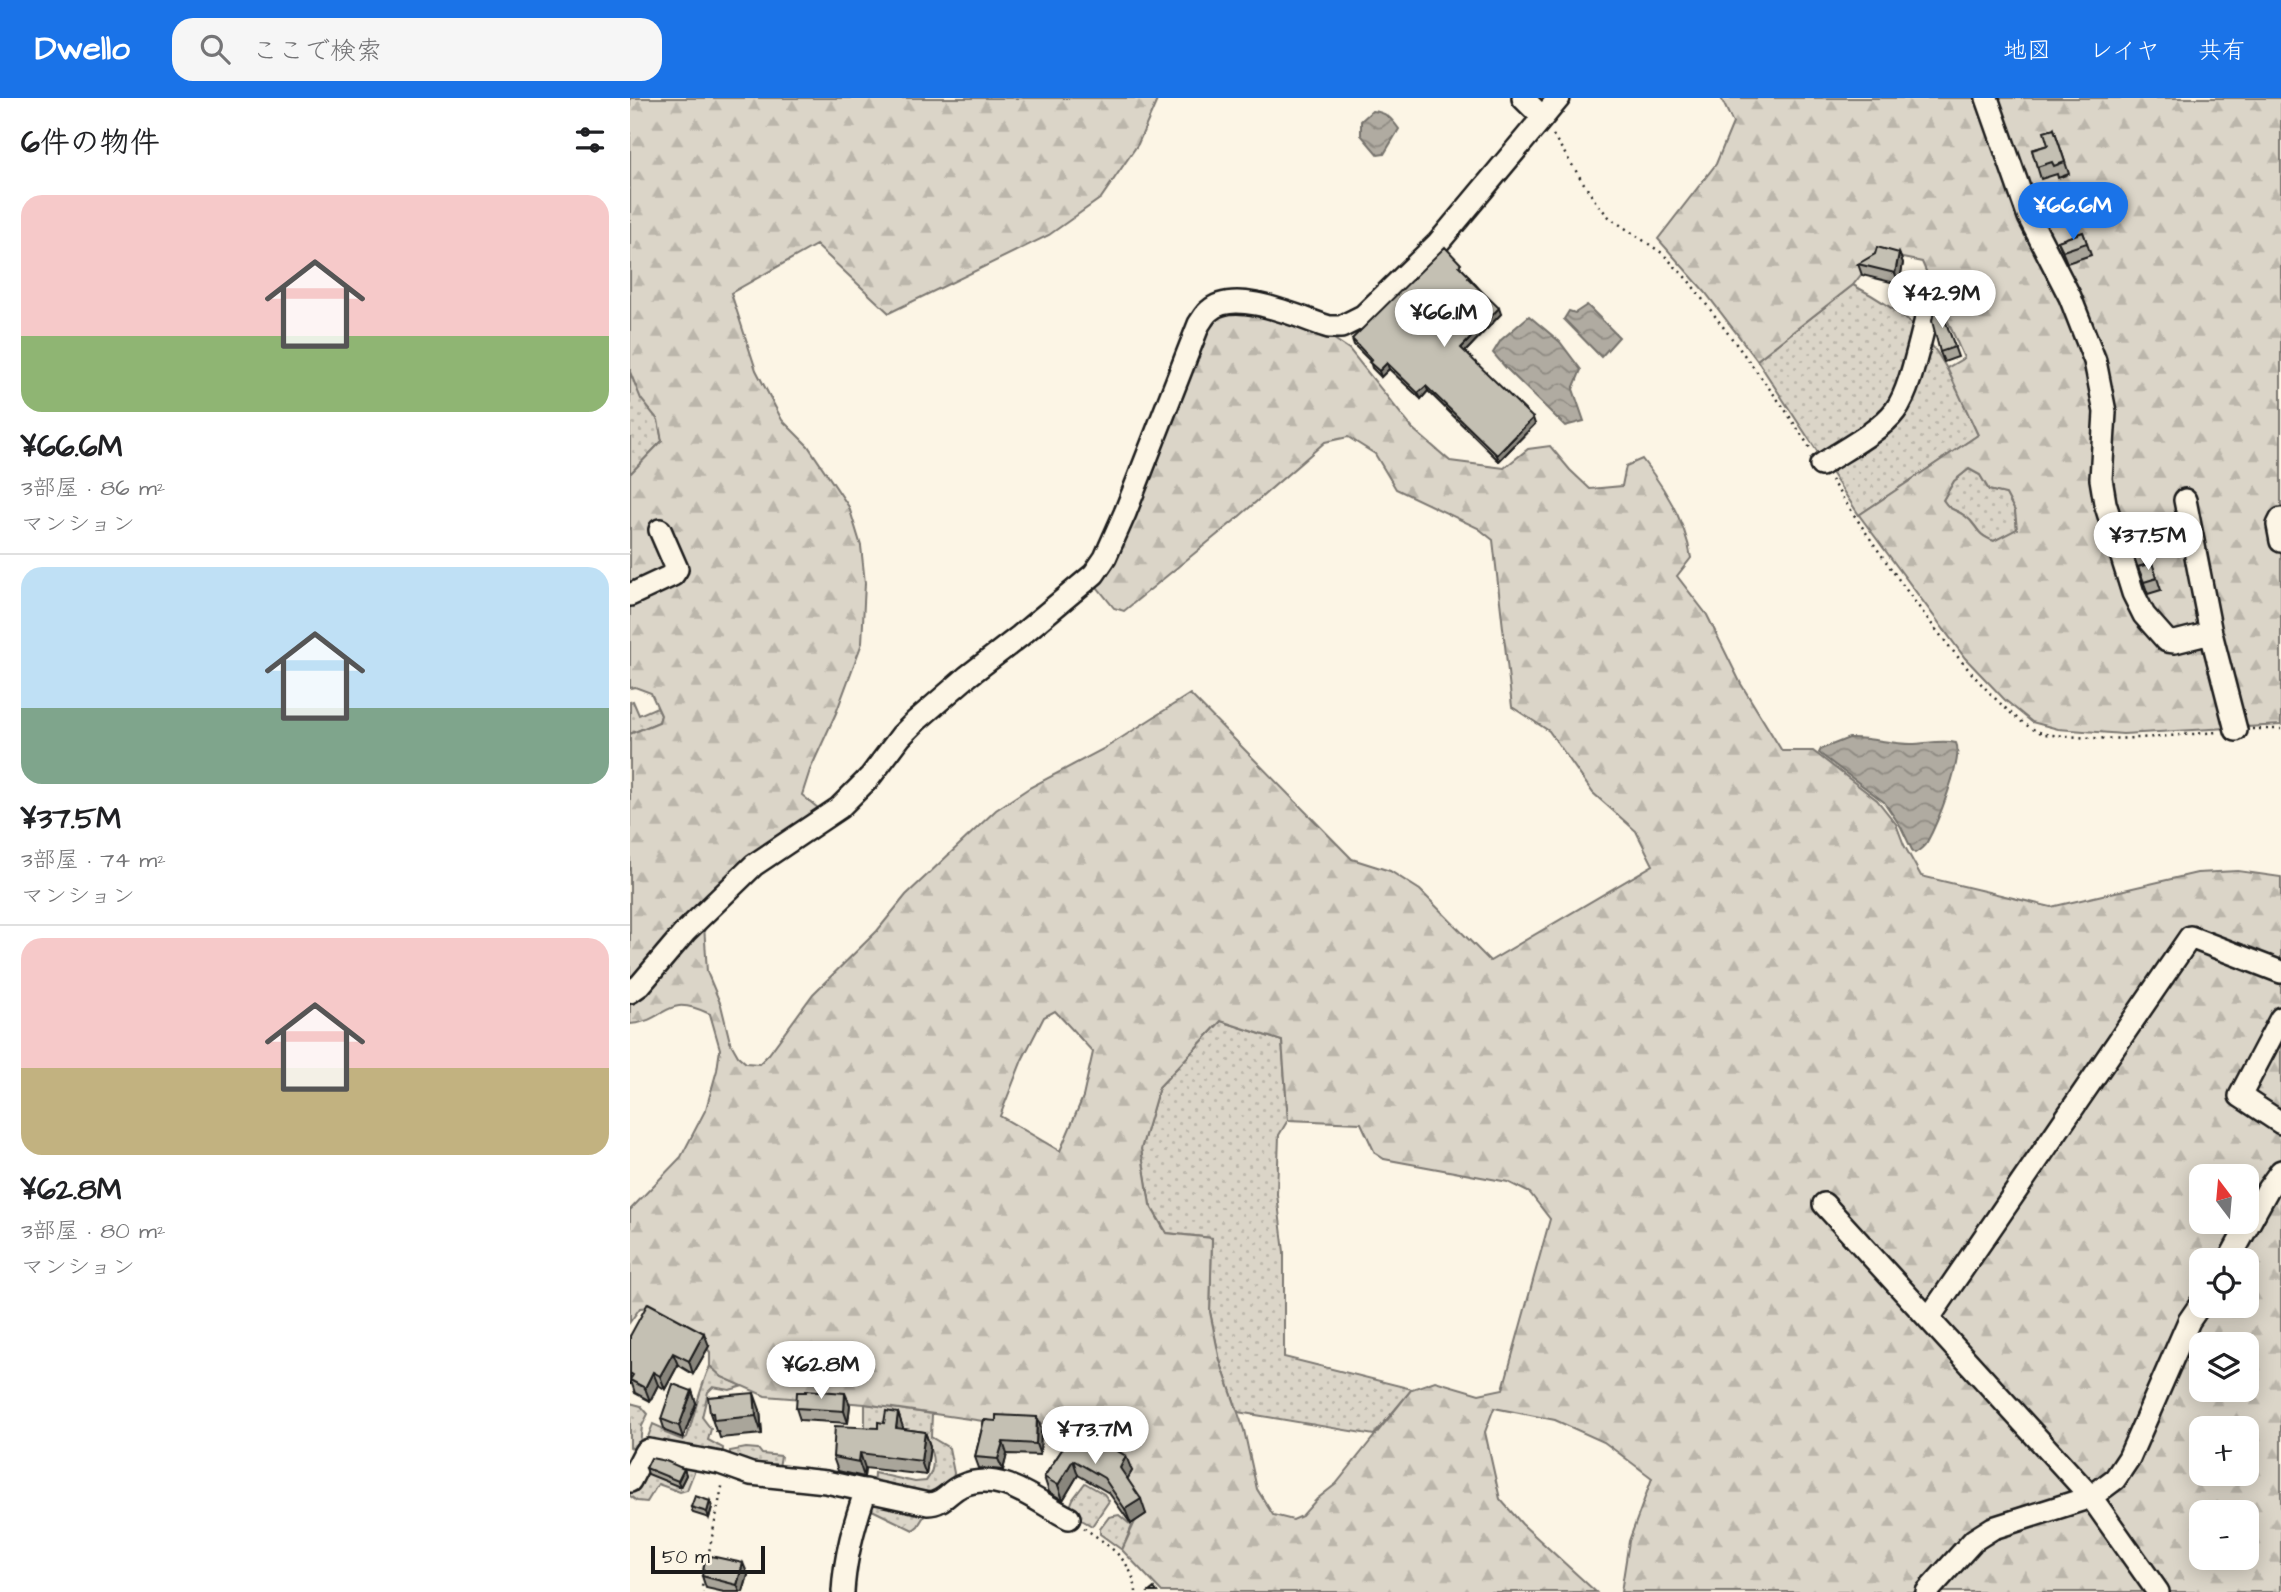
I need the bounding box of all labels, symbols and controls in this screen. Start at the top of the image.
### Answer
search box [172,18,662,81]
text: Dwello [35,26,130,72]
icon: search [196,30,234,68]
text: ここで検索 [252,33,382,69]
text: 地図 [2003,34,2051,68]
text: レイヤ [2089,34,2160,68]
text: 共有 [2198,34,2246,68]
icon: filters [571,121,609,159]
text: 6件の物件 [21,122,160,164]
pin: ¥66.6M [2016,183,2130,242]
text: ¥66.6M [2034,189,2112,221]
icon: home [252,241,378,367]
pin: ¥42.9M [1885,271,1999,330]
text: ¥42.9M [1904,277,1980,309]
pin: ¥66.1M [1387,289,1501,349]
text: ¥66.1M [1411,296,1477,328]
text: ¥66.6M [21,426,122,468]
text: 3部屋 · 86 m² [21,472,165,504]
text: マンション [21,508,135,540]
pin: ¥37.5M [2091,512,2205,572]
text: ¥37.5M [2110,519,2186,551]
icon: home [252,613,378,739]
text: ¥37.5M [21,798,121,840]
text: 3部屋 · 74 m² [21,844,166,876]
text: マンション [21,880,135,912]
icon: home [252,984,378,1110]
north arrow [2189,1164,2259,1234]
map controls [2189,1164,2259,1570]
text: ¥62.8M [21,1169,122,1211]
text: 3部屋 · 80 m² [21,1215,166,1247]
button: locate [2189,1248,2259,1318]
text: マンション [21,1251,135,1283]
button: layers [2189,1332,2259,1402]
pin: ¥62.8M [764,1342,878,1401]
text: ¥62.8M [782,1348,860,1380]
pin: ¥73.7M [1038,1406,1152,1466]
text: ¥73.7M [1058,1413,1132,1445]
button: + [2189,1416,2259,1486]
button: − [2189,1500,2259,1570]
scale bar [651,1543,765,1575]
text: 50 m [662,1544,710,1571]

